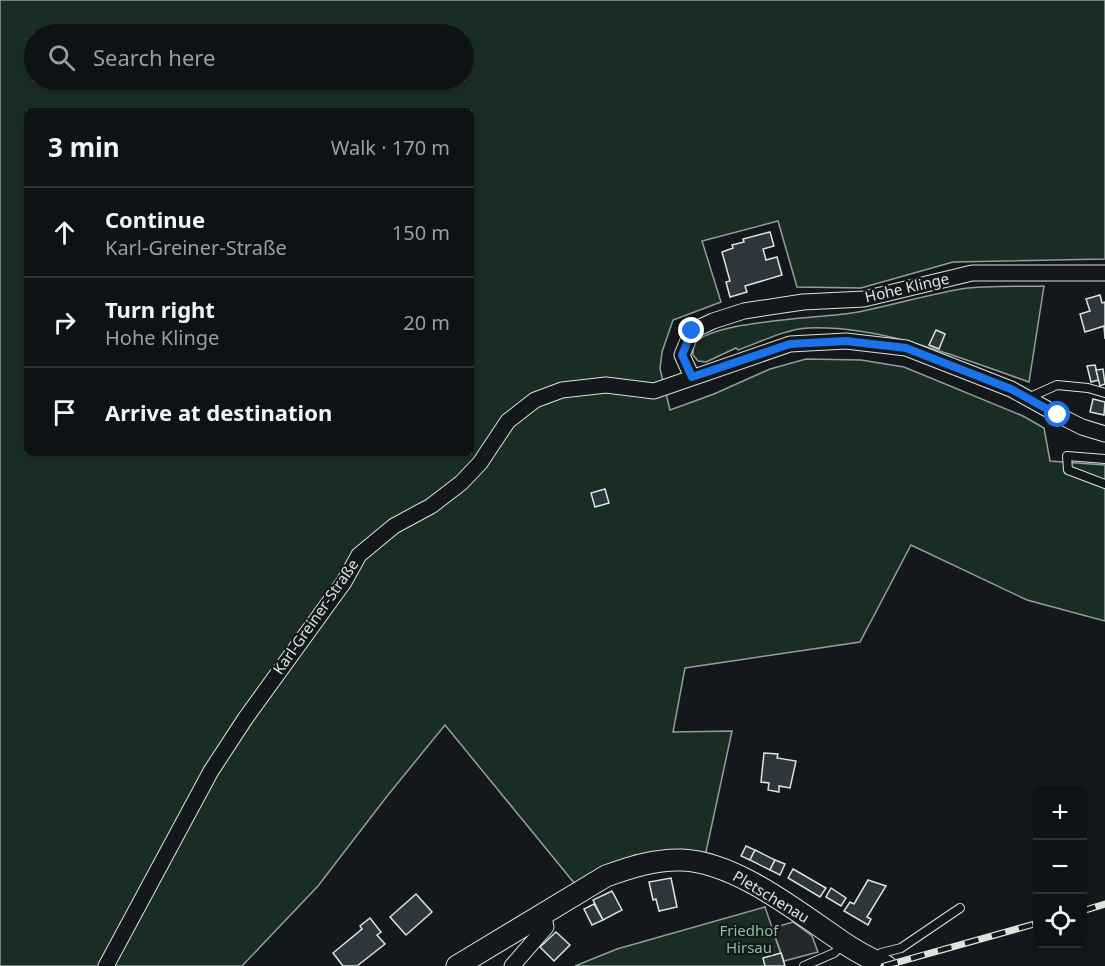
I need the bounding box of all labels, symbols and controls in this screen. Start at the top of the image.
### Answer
search box [24,24,474,90]
icon: search [45,41,78,74]
text: Search here [93,42,215,72]
text: 3 min [48,129,120,165]
text: Walk · 170 m [331,134,450,161]
text: Continue [105,204,205,234]
icon: ahead [48,216,81,249]
text: 150 m [392,219,450,246]
text: Karl-Greiner-Straße [105,234,287,261]
street label: Hohe Klinge [863,268,951,306]
text: Turn right [105,294,215,324]
icon: right [48,306,81,339]
text: 20 m [403,309,450,336]
route end [678,317,704,343]
text: Hohe Klinge [105,324,219,351]
icon: arrive [48,396,81,429]
text: Arrive at destination [105,397,332,427]
route start [1044,401,1070,427]
street label: Karl-Greiner-Straße [268,555,362,678]
map controls [1033,786,1087,948]
button: + [1033,786,1087,840]
button: − [1033,840,1087,894]
street label: Pletschenau [730,865,813,927]
button: locate [1033,894,1087,948]
park label: Friedhof Hirsau [719,920,779,957]

